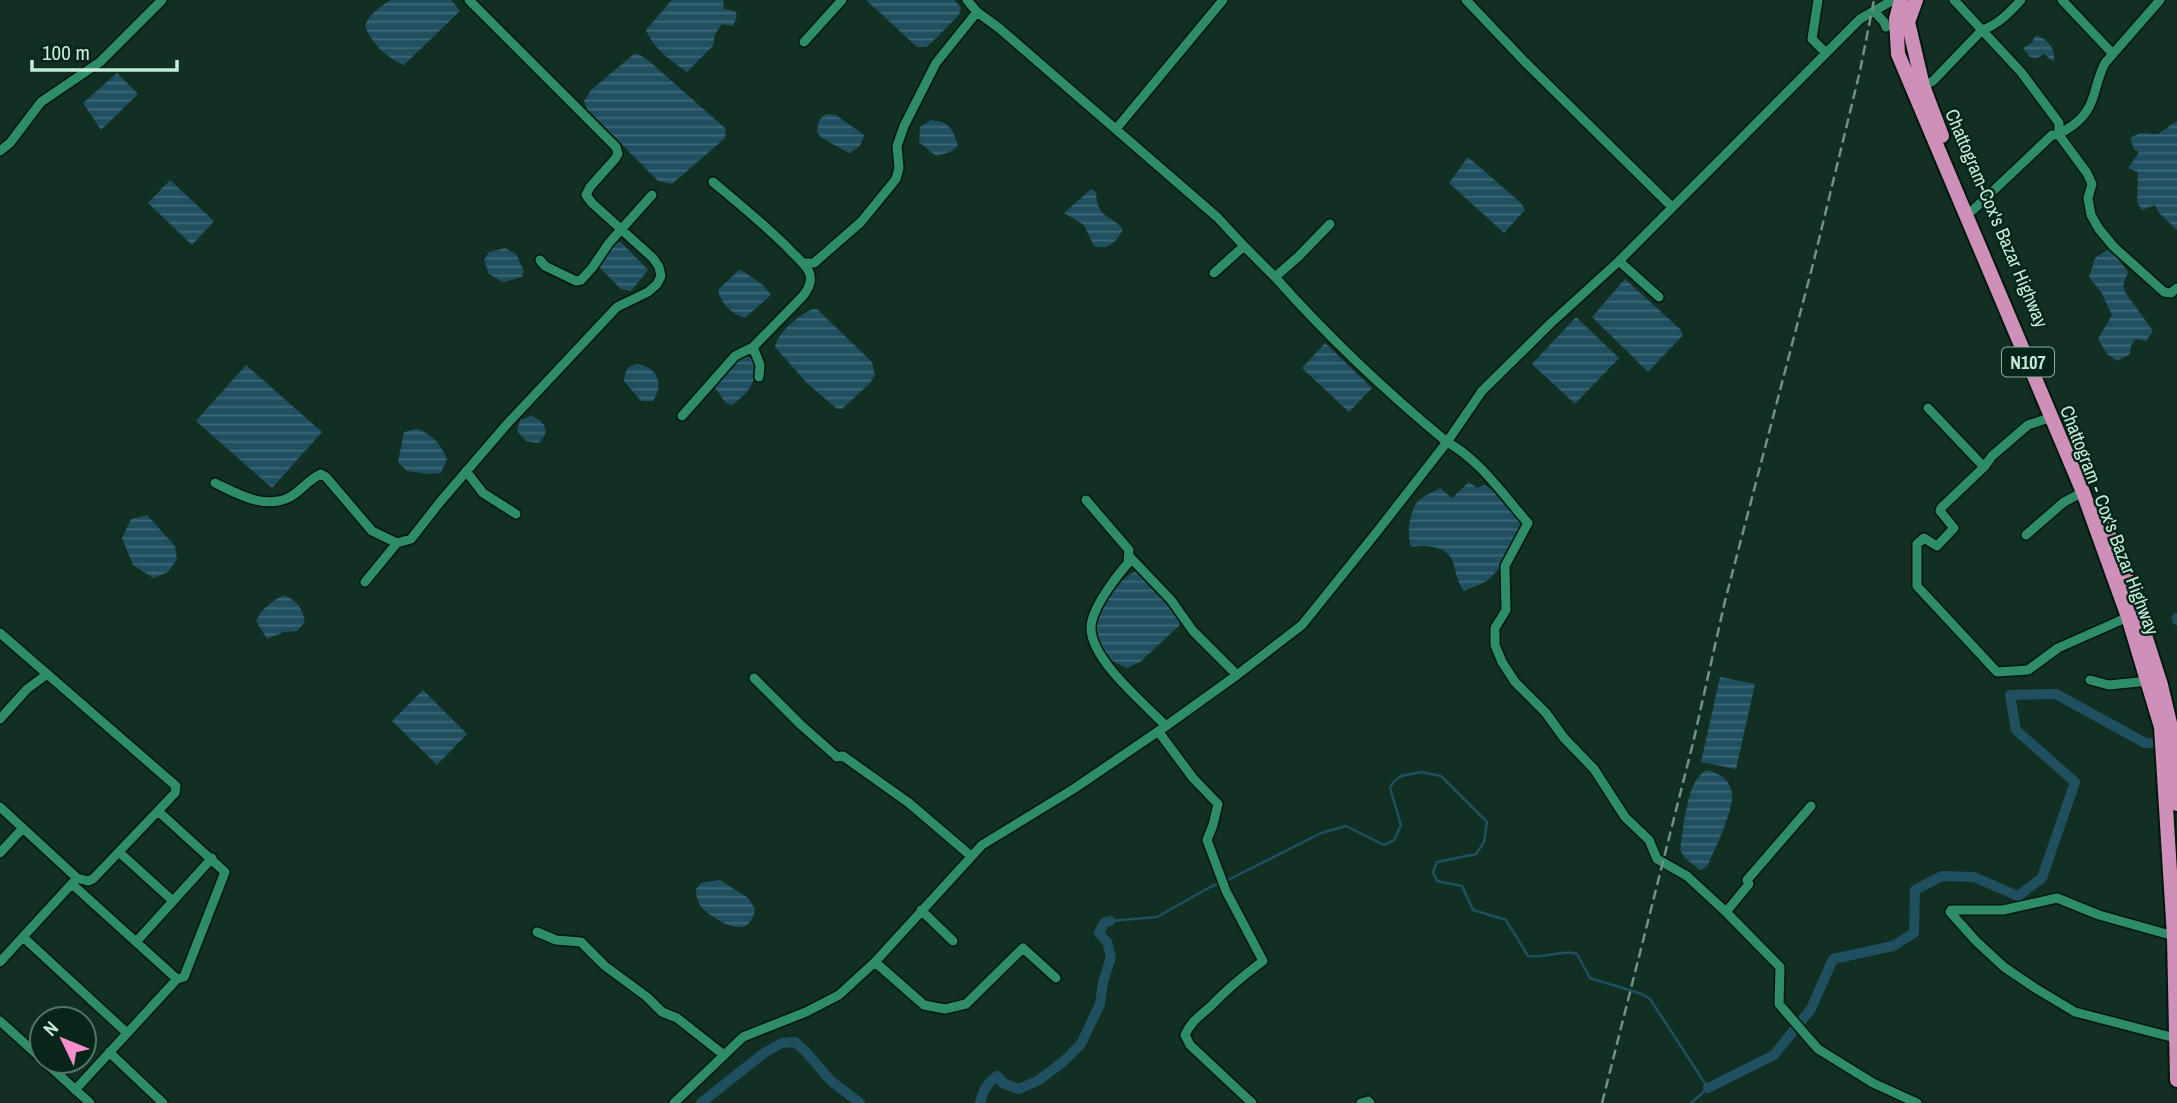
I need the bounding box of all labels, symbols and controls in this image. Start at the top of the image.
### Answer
scale bar [32,28,177,72]
text: 100 m [42,38,90,67]
street label: Chattogram-Cox's Bazar Highway [1939,105,2055,331]
road number: N107 [2002,348,2054,376]
street label: Chattogram - Cox's Bazar Highway [2054,402,2166,639]
north arrow [28,1005,98,1075]
text: N [37,1015,64,1041]

